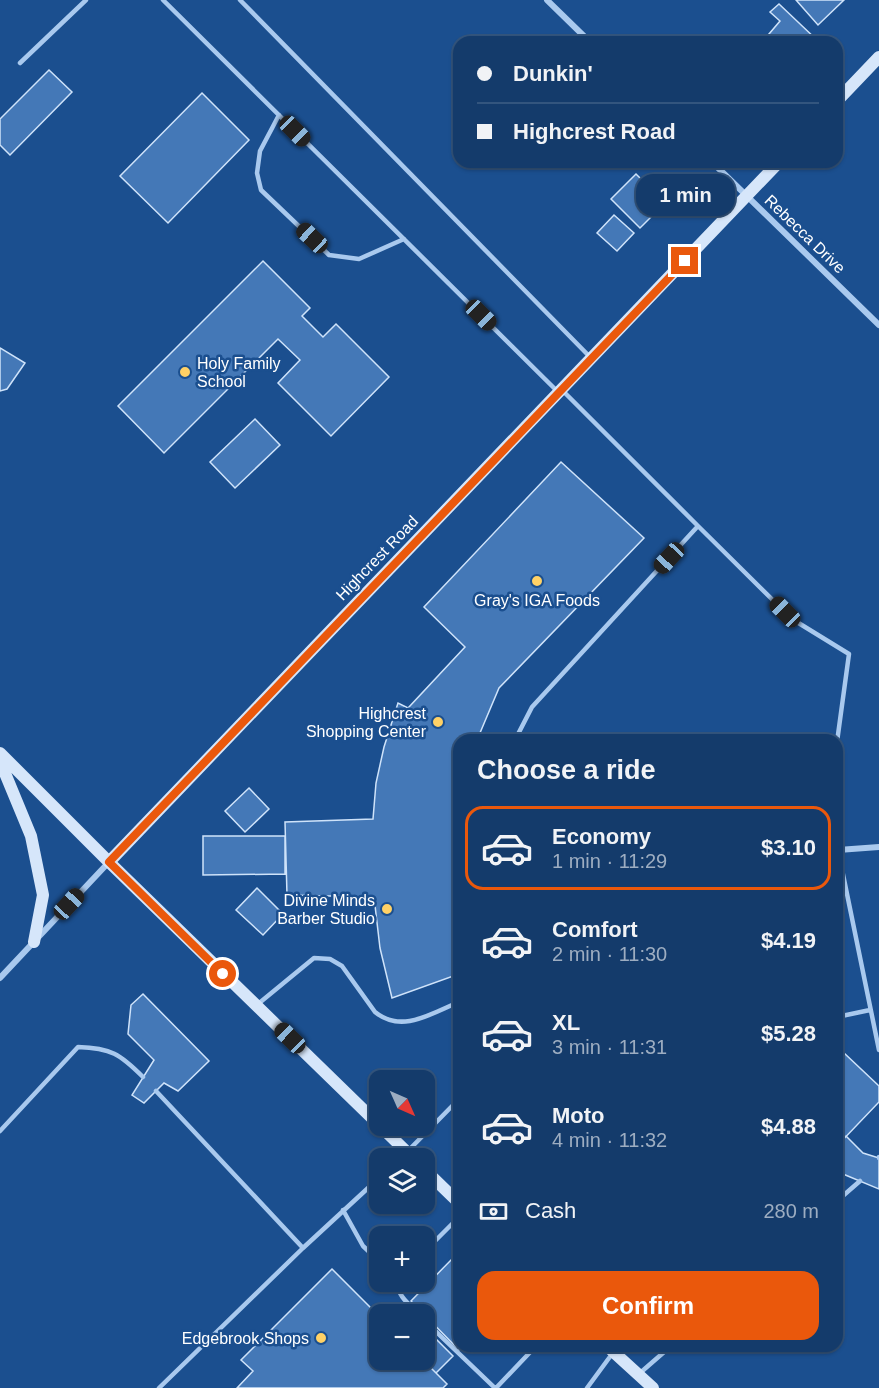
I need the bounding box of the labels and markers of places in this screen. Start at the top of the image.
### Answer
place label: Holy Family School [197,355,281,390]
marker: Holy Family School [178,365,192,379]
marker: Gray's IGA Foods [530,574,544,588]
place label: Gray's IGA Foods [474,592,600,609]
place label: Highcrest Shopping Center [306,705,427,740]
marker: Highcrest Shopping Center [431,715,445,729]
place label: Divine Minds Barber Studio [277,892,375,927]
marker: Divine Minds Barber Studio [380,902,394,916]
place label: Edgebrook Shops [182,1330,309,1347]
marker: Edgebrook Shops [314,1331,328,1345]

